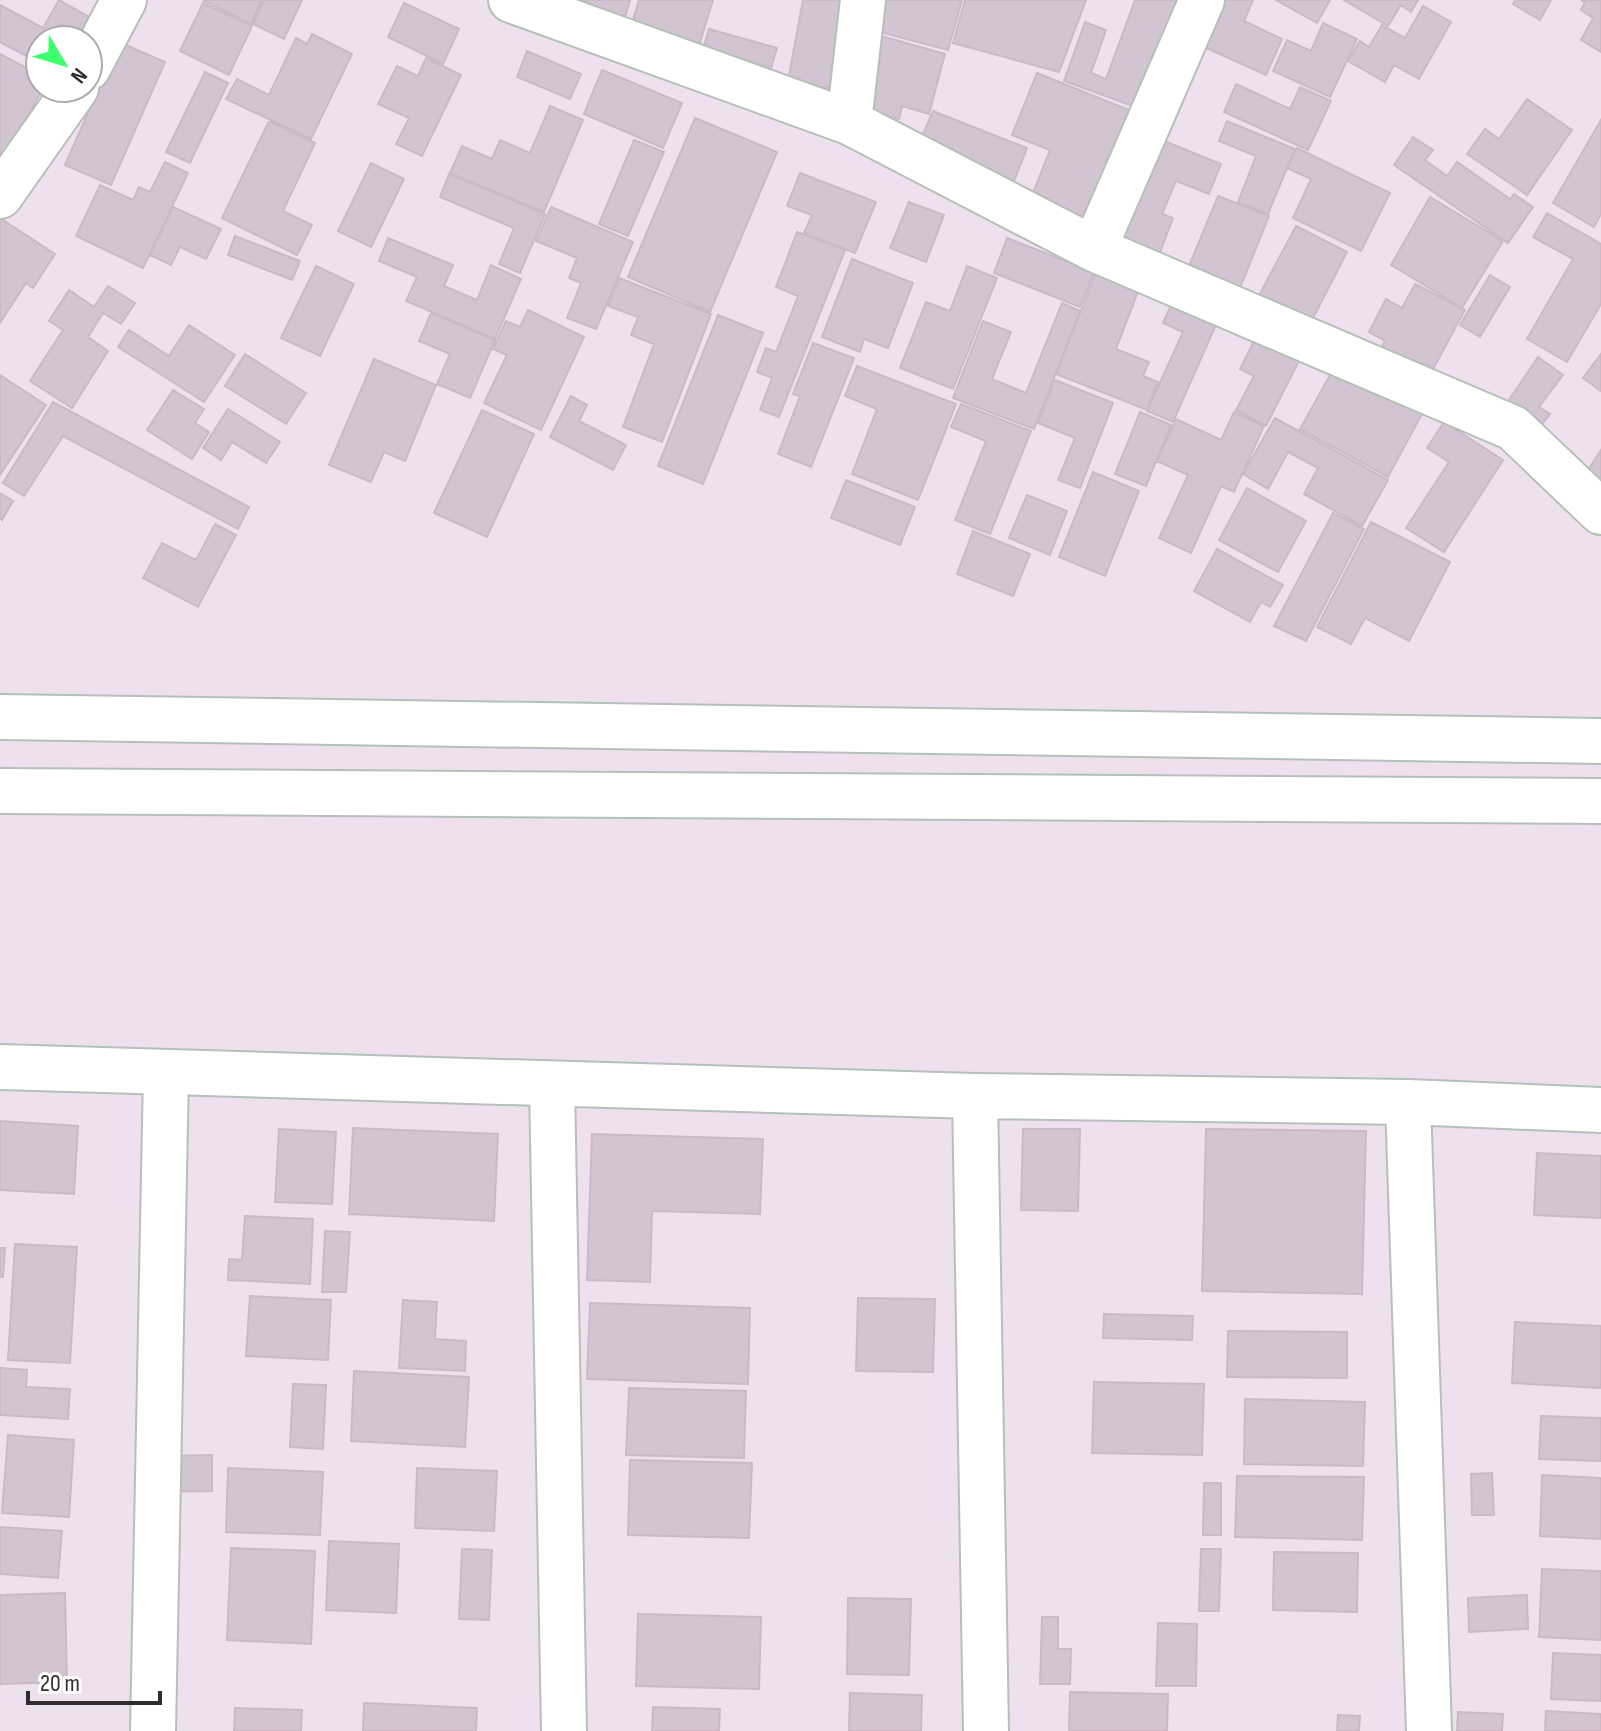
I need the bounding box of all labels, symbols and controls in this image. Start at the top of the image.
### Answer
north arrow [24,24,104,104]
text: N [64,62,93,88]
scale bar [28,1655,160,1705]
text: 20 m [40,1669,80,1698]

